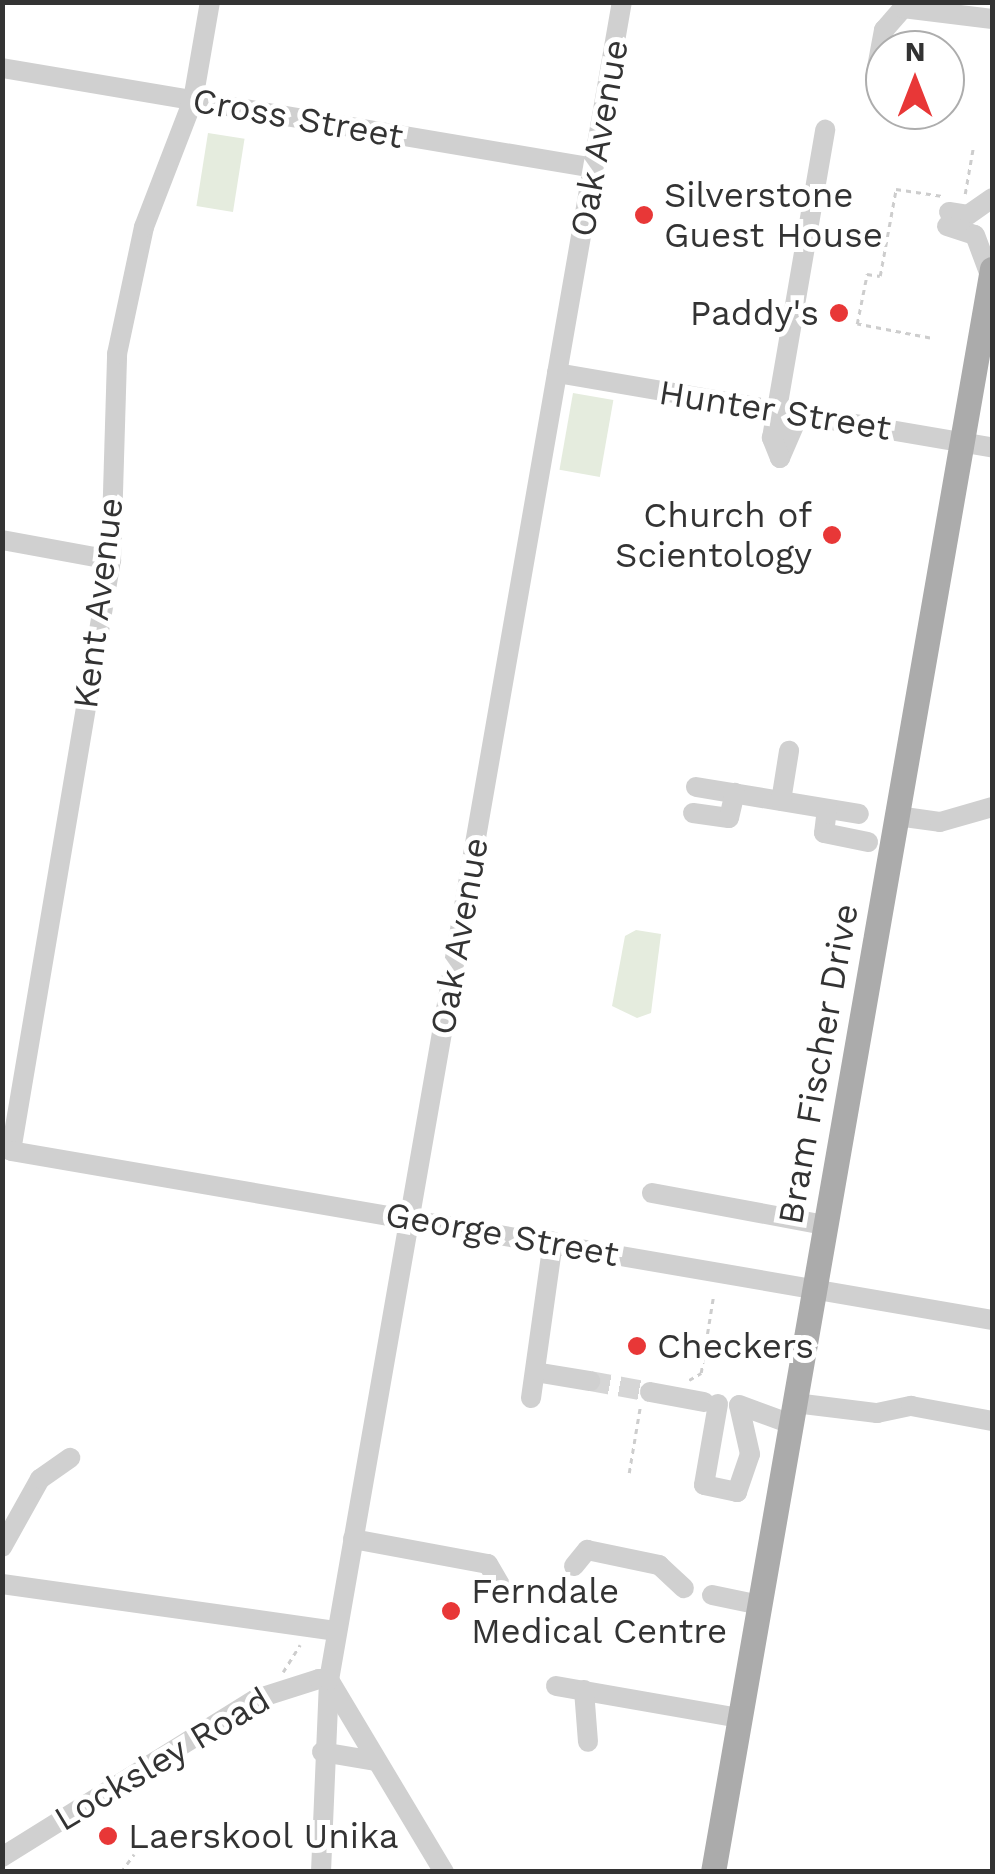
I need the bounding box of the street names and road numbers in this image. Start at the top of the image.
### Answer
street label: Oak Avenue [561,35,637,241]
street label: Cross Street [190,79,406,157]
street label: Hunter Street [656,371,894,449]
street label: Kent Avenue [64,494,132,712]
street label: Oak Avenue [421,833,497,1039]
street label: Bram Fischer Drive [769,900,867,1228]
street label: George Street [382,1193,622,1275]
street label: Locksley Road [46,1678,278,1840]

